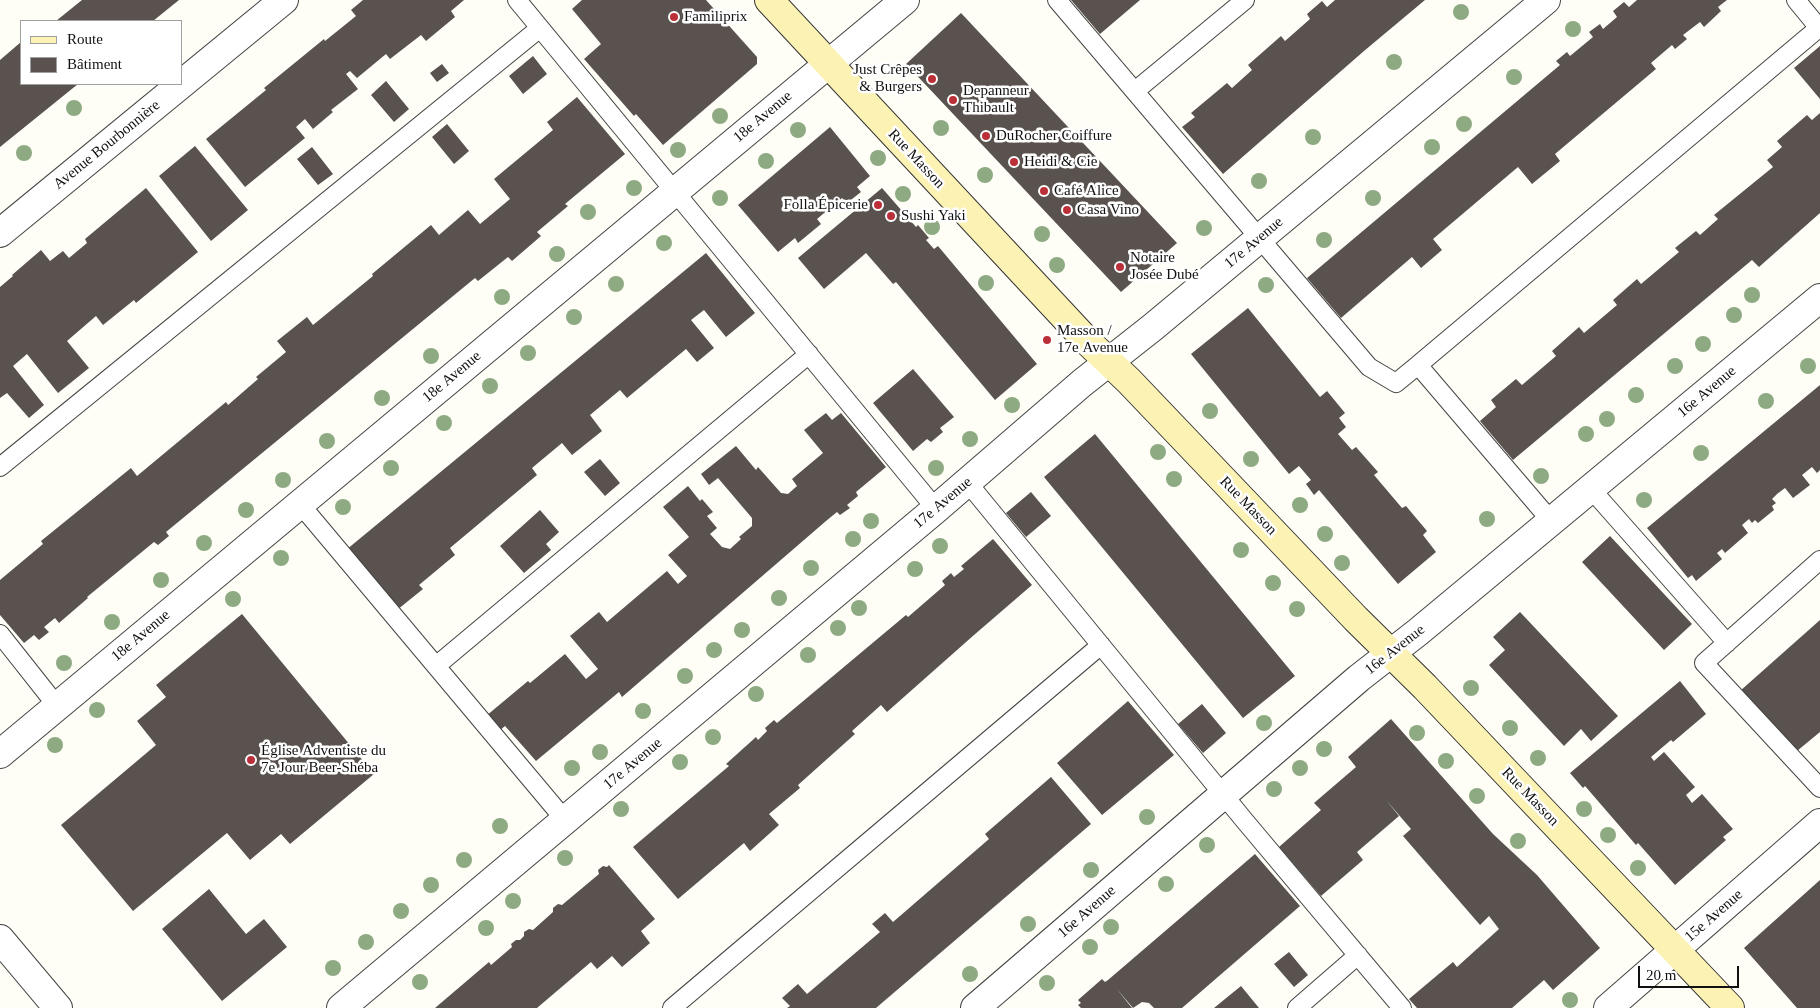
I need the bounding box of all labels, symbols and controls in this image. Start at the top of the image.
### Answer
place label: Familiprix [684,8,747,26]
marker: Familiprix [668,11,680,23]
legend [20,20,182,85]
text: Route [67,31,103,47]
text: Bâtiment [67,56,122,72]
place label: Just Crêpes & Burgers [853,61,922,96]
marker: Just Crêpes & Burgers [926,73,938,85]
place label: Depanneur Thibault [963,82,1029,117]
street label: 18e Avenue [730,87,796,147]
marker: Depanneur Thibault [947,94,959,106]
street label: Avenue Bourbonnière [50,97,164,193]
street label: Rue Masson [884,126,948,192]
place label: DuRocher Coiffure [996,127,1112,145]
marker: DuRocher Coiffure [980,130,992,142]
place label: Heidi & Cie [1024,153,1097,171]
marker: Heidi & Cie [1008,156,1020,168]
place label: Café Alice [1054,182,1119,200]
marker: Café Alice [1038,185,1050,197]
place label: Folla Épicerie [783,196,868,214]
marker: Folla Épicerie [872,199,884,211]
place label: Casa Vino [1077,201,1139,219]
marker: Casa Vino [1061,204,1073,216]
place label: Sushi Yaki [901,207,966,225]
marker: Sushi Yaki [885,210,897,222]
street label: 17e Avenue [1221,213,1287,273]
place label: Notaire Josée Dubé [1130,249,1199,284]
marker: Notaire Josée Dubé [1114,261,1126,273]
place label: Masson / 17e Avenue [1057,322,1128,357]
marker: Masson / 17e Avenue [1041,334,1053,346]
street label: 18e Avenue [419,347,485,407]
street label: 16e Avenue [1674,362,1740,422]
street label: 17e Avenue [910,473,976,533]
street label: Rue Masson [1216,473,1280,539]
street label: 18e Avenue [108,606,174,666]
street label: 16e Avenue [1362,621,1428,679]
street label: 17e Avenue [600,734,666,794]
place label: Église Adventiste du 7e Jour Beer-Shéba [261,742,386,777]
marker: Église Adventiste du 7e Jour Beer-Shéba [245,754,257,766]
street label: Rue Masson [1498,764,1562,830]
street label: 16e Avenue [1054,882,1120,942]
street label: 15e Avenue [1681,886,1747,946]
scale bar [1640,956,1741,988]
text: 20 m [1646,967,1676,983]

